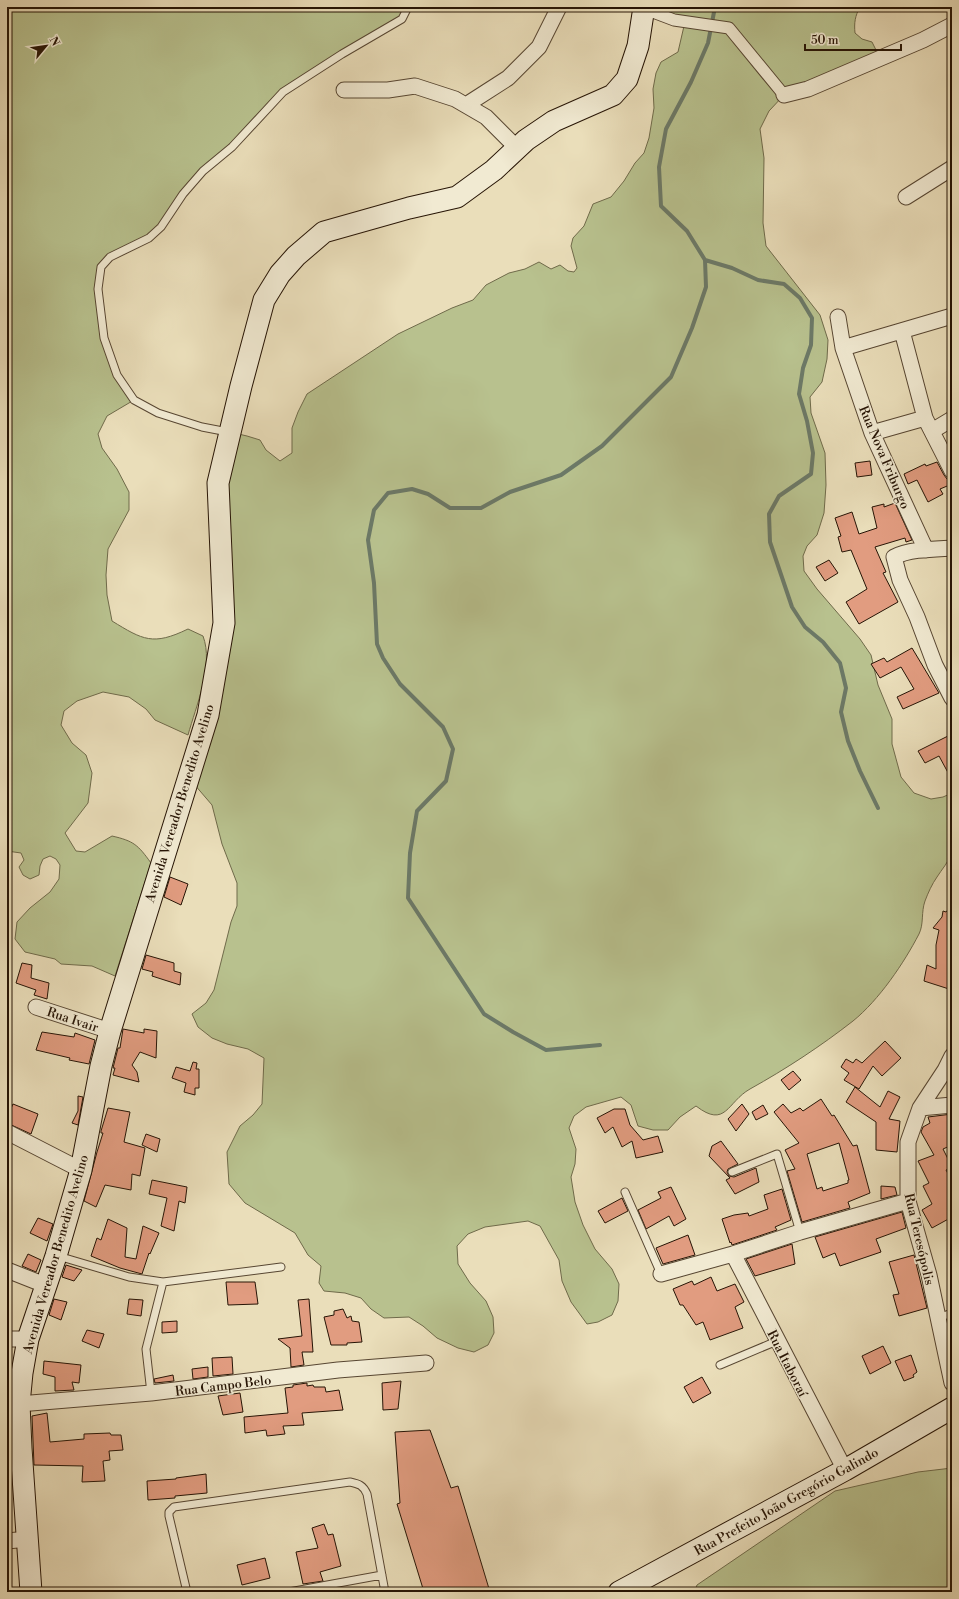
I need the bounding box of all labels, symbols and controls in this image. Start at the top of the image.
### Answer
north arrow [26,26,66,66]
scale bar [805,26,901,52]
text: 50 m [811,33,839,48]
text: N [46,34,62,49]
street label: Rua Nova Friburgo [855,403,913,512]
street label: Avenida Vereador Benedito Avelino [142,702,218,905]
street label: Rua Ivair [45,1004,101,1036]
street label: Avenida Vereador Benedito Avelino [20,1153,92,1357]
street label: Rua Teresópolis [901,1192,937,1287]
street label: Rua Itaboraí [763,1327,811,1400]
street label: Rua Campo Belo [174,1372,272,1400]
street label: Rua Prefeito João Gregório Galindo [692,1444,881,1559]

